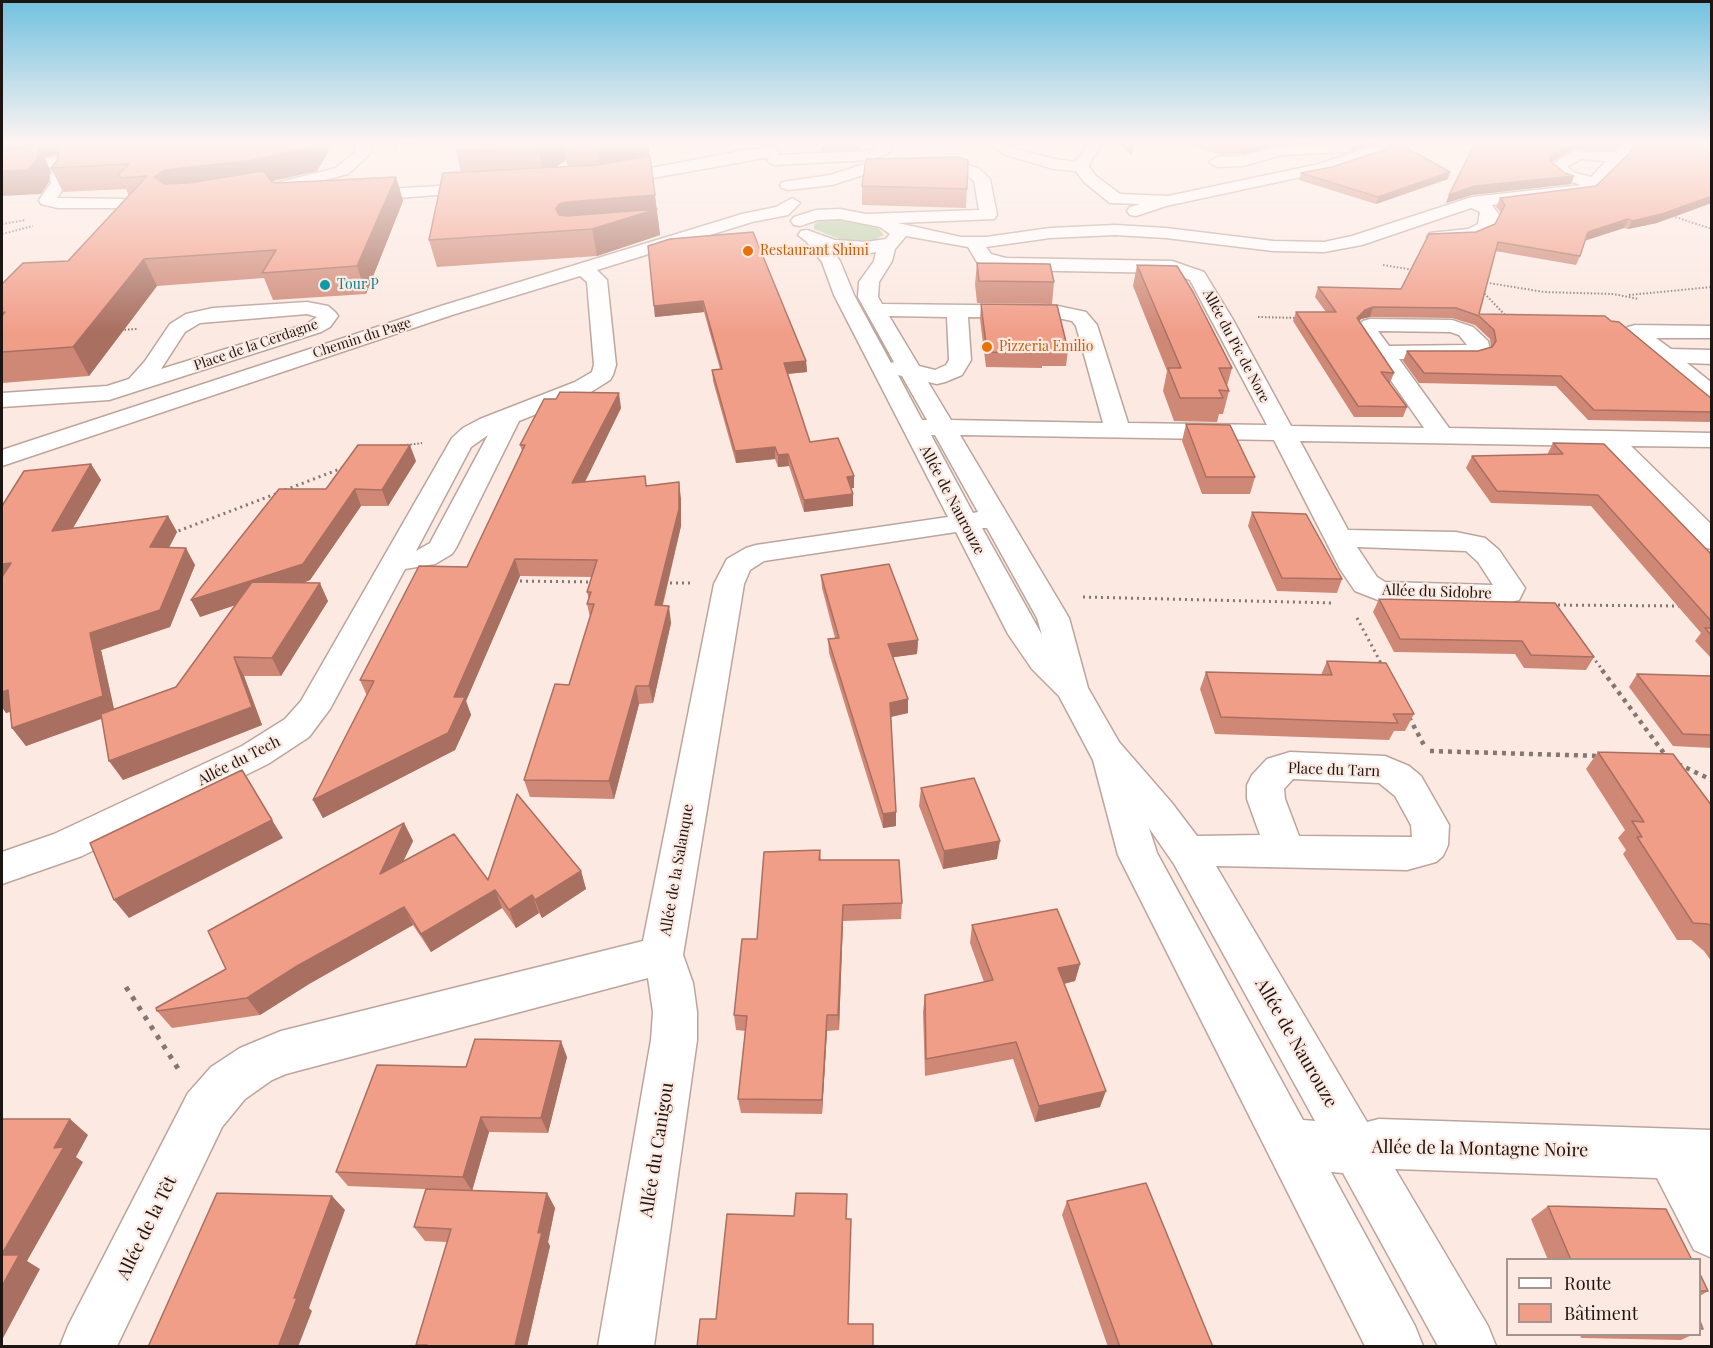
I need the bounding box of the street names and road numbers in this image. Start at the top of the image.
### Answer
street label: Allée du Pic de Nore [1199,287,1273,405]
street label: Chemin du Page [311,314,413,362]
street label: Place de la Cerdagne [192,316,320,374]
street label: Allée de Naurouze [916,442,988,558]
street label: Allée du Sidobre [1382,581,1492,603]
street label: Allée du Tech [195,732,283,790]
street label: Place du Tarn [1288,759,1380,781]
street label: Allée de la Salanque [657,803,697,937]
street label: Allée de Naurouze [1250,975,1342,1111]
street label: Allée du Canigou [636,1081,678,1219]
street label: Allée de la Montagne Noire [1372,1136,1588,1162]
street label: Allée de la Têt [113,1173,181,1283]

